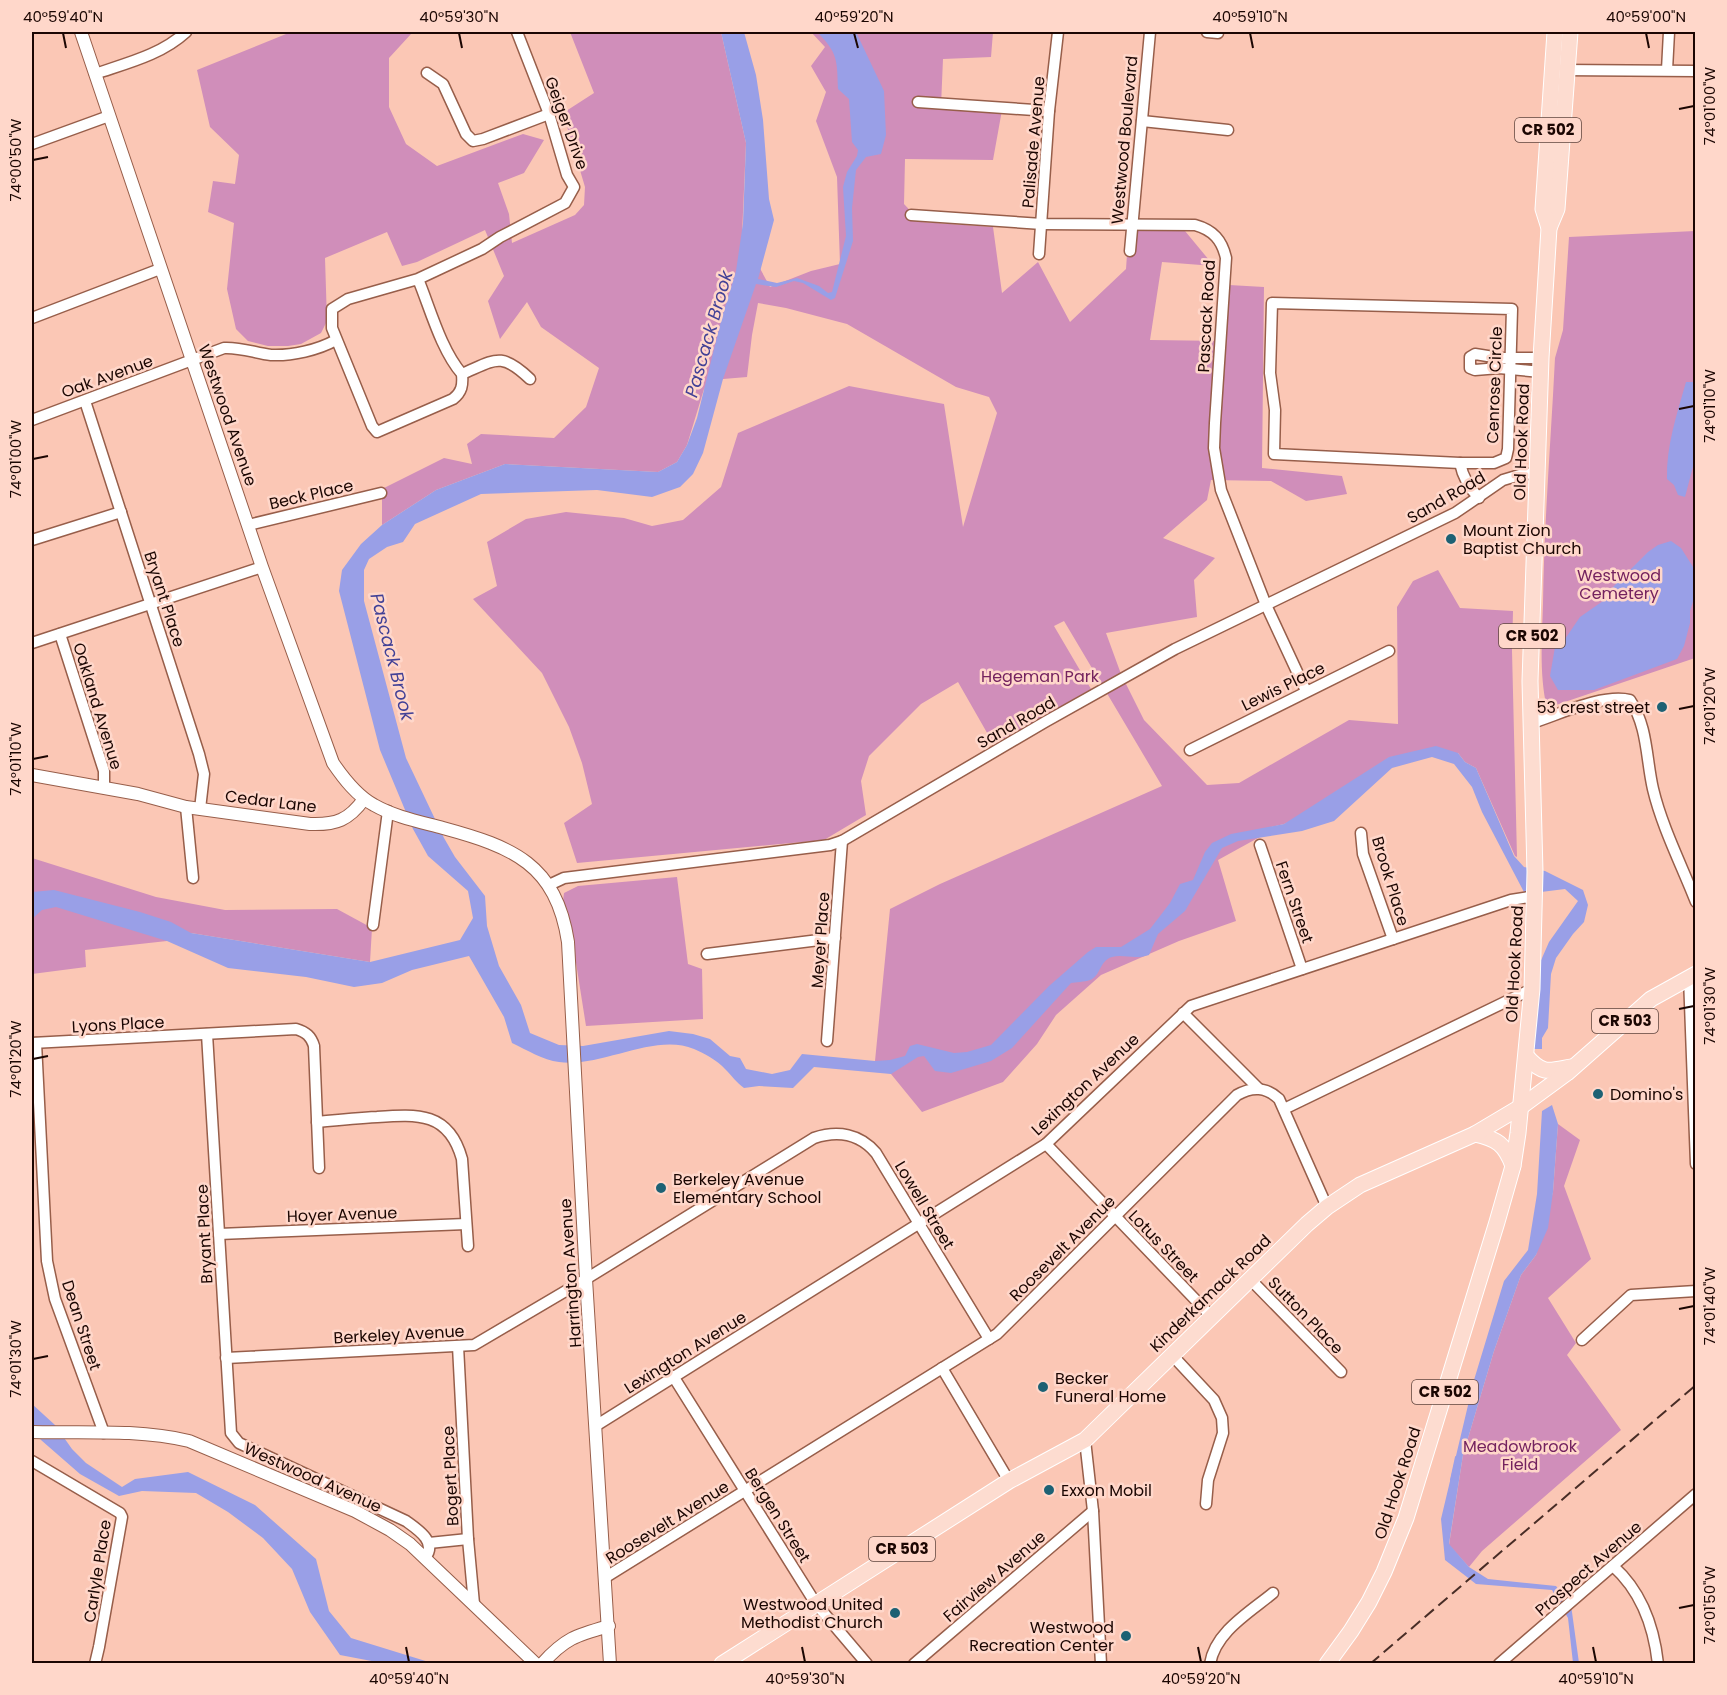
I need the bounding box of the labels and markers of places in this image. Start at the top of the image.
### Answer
place label: Mount Zion Baptist Church [1463,519,1581,560]
marker: Mount Zion Baptist Church [1444,532,1458,546]
place label: 53 crest street [1536,696,1650,719]
marker: 53 crest street [1655,700,1669,714]
place label: Domino's [1610,1083,1683,1106]
marker: Domino's [1591,1087,1605,1101]
place label: Berkeley Avenue Elementary School [673,1168,821,1209]
marker: Berkeley Avenue Elementary School [654,1181,668,1195]
place label: Becker Funeral Home [1055,1367,1166,1408]
marker: Becker Funeral Home [1036,1380,1050,1394]
place label: Exxon Mobil [1061,1479,1152,1502]
marker: Exxon Mobil [1042,1483,1056,1497]
place label: Westwood United Methodist Church [741,1593,883,1634]
marker: Westwood United Methodist Church [888,1606,902,1620]
place label: Westwood Recreation Center [969,1616,1114,1657]
marker: Westwood Recreation Center [1119,1629,1133,1643]

